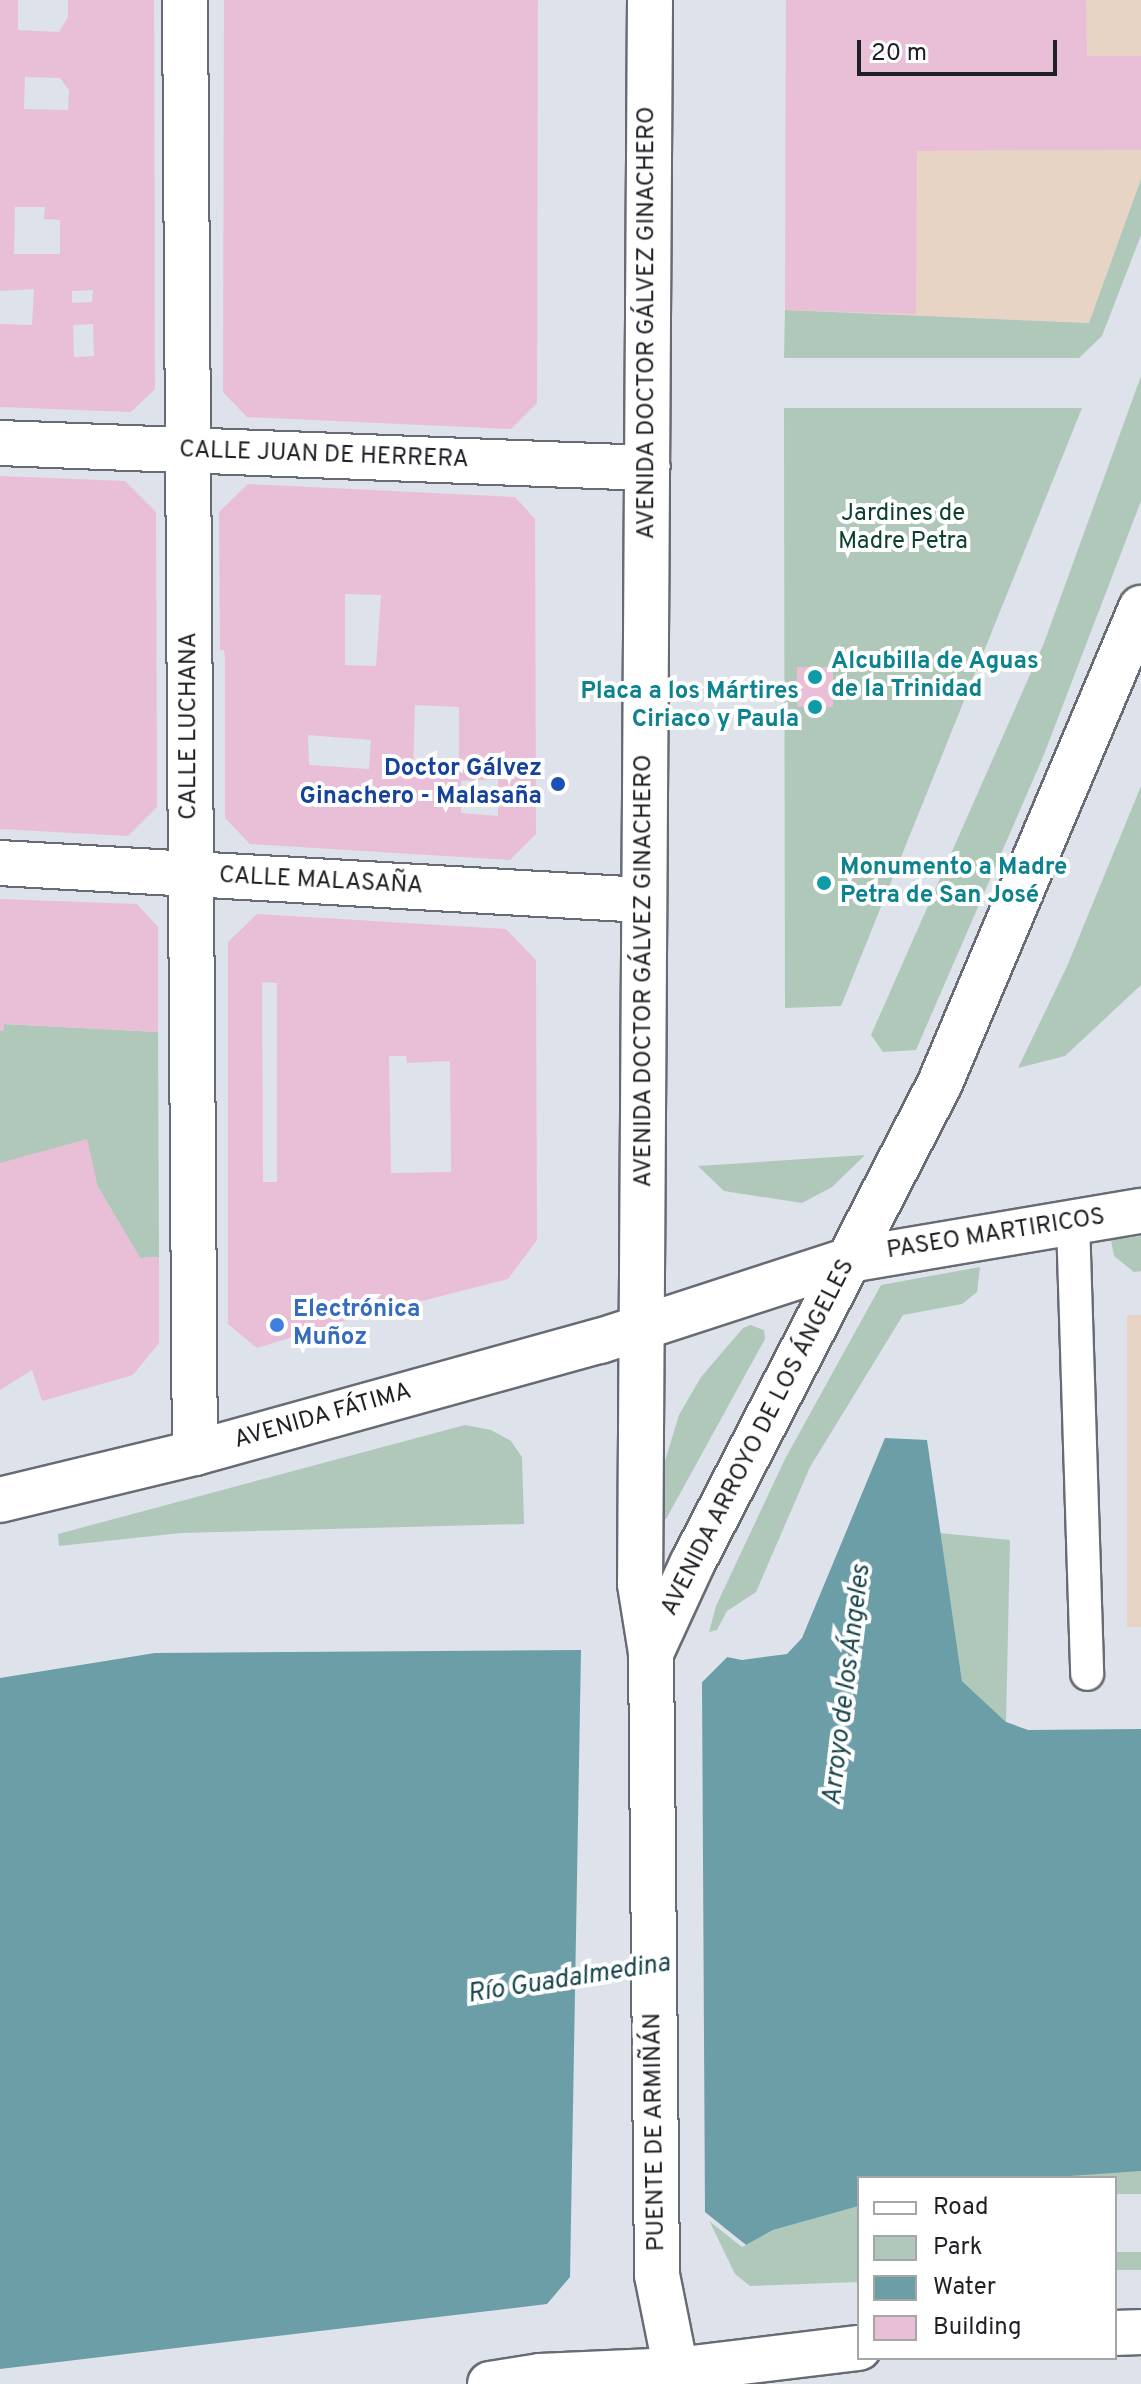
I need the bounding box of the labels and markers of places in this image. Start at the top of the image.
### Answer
place label: Alcubilla de Aguas de la Trinidad [831,649,1040,705]
marker: Alcubilla de Aguas de la Trinidad [806,668,824,686]
place label: Placa a los Mártires Ciriaco y Paula [580,679,799,735]
marker: Placa a los Mártires Ciriaco y Paula [806,698,824,716]
place label: Doctor Gálvez Ginachero - Malasaña [300,756,542,812]
marker: Doctor Gálvez Ginachero - Malasaña [549,775,567,793]
place label: Monumento a Madre Petra de San José [840,855,1067,911]
marker: Monumento a Madre Petra de San José [815,874,833,892]
place label: Electrónica Muñoz [293,1297,420,1353]
marker: Electrónica Muñoz [268,1316,286,1334]

